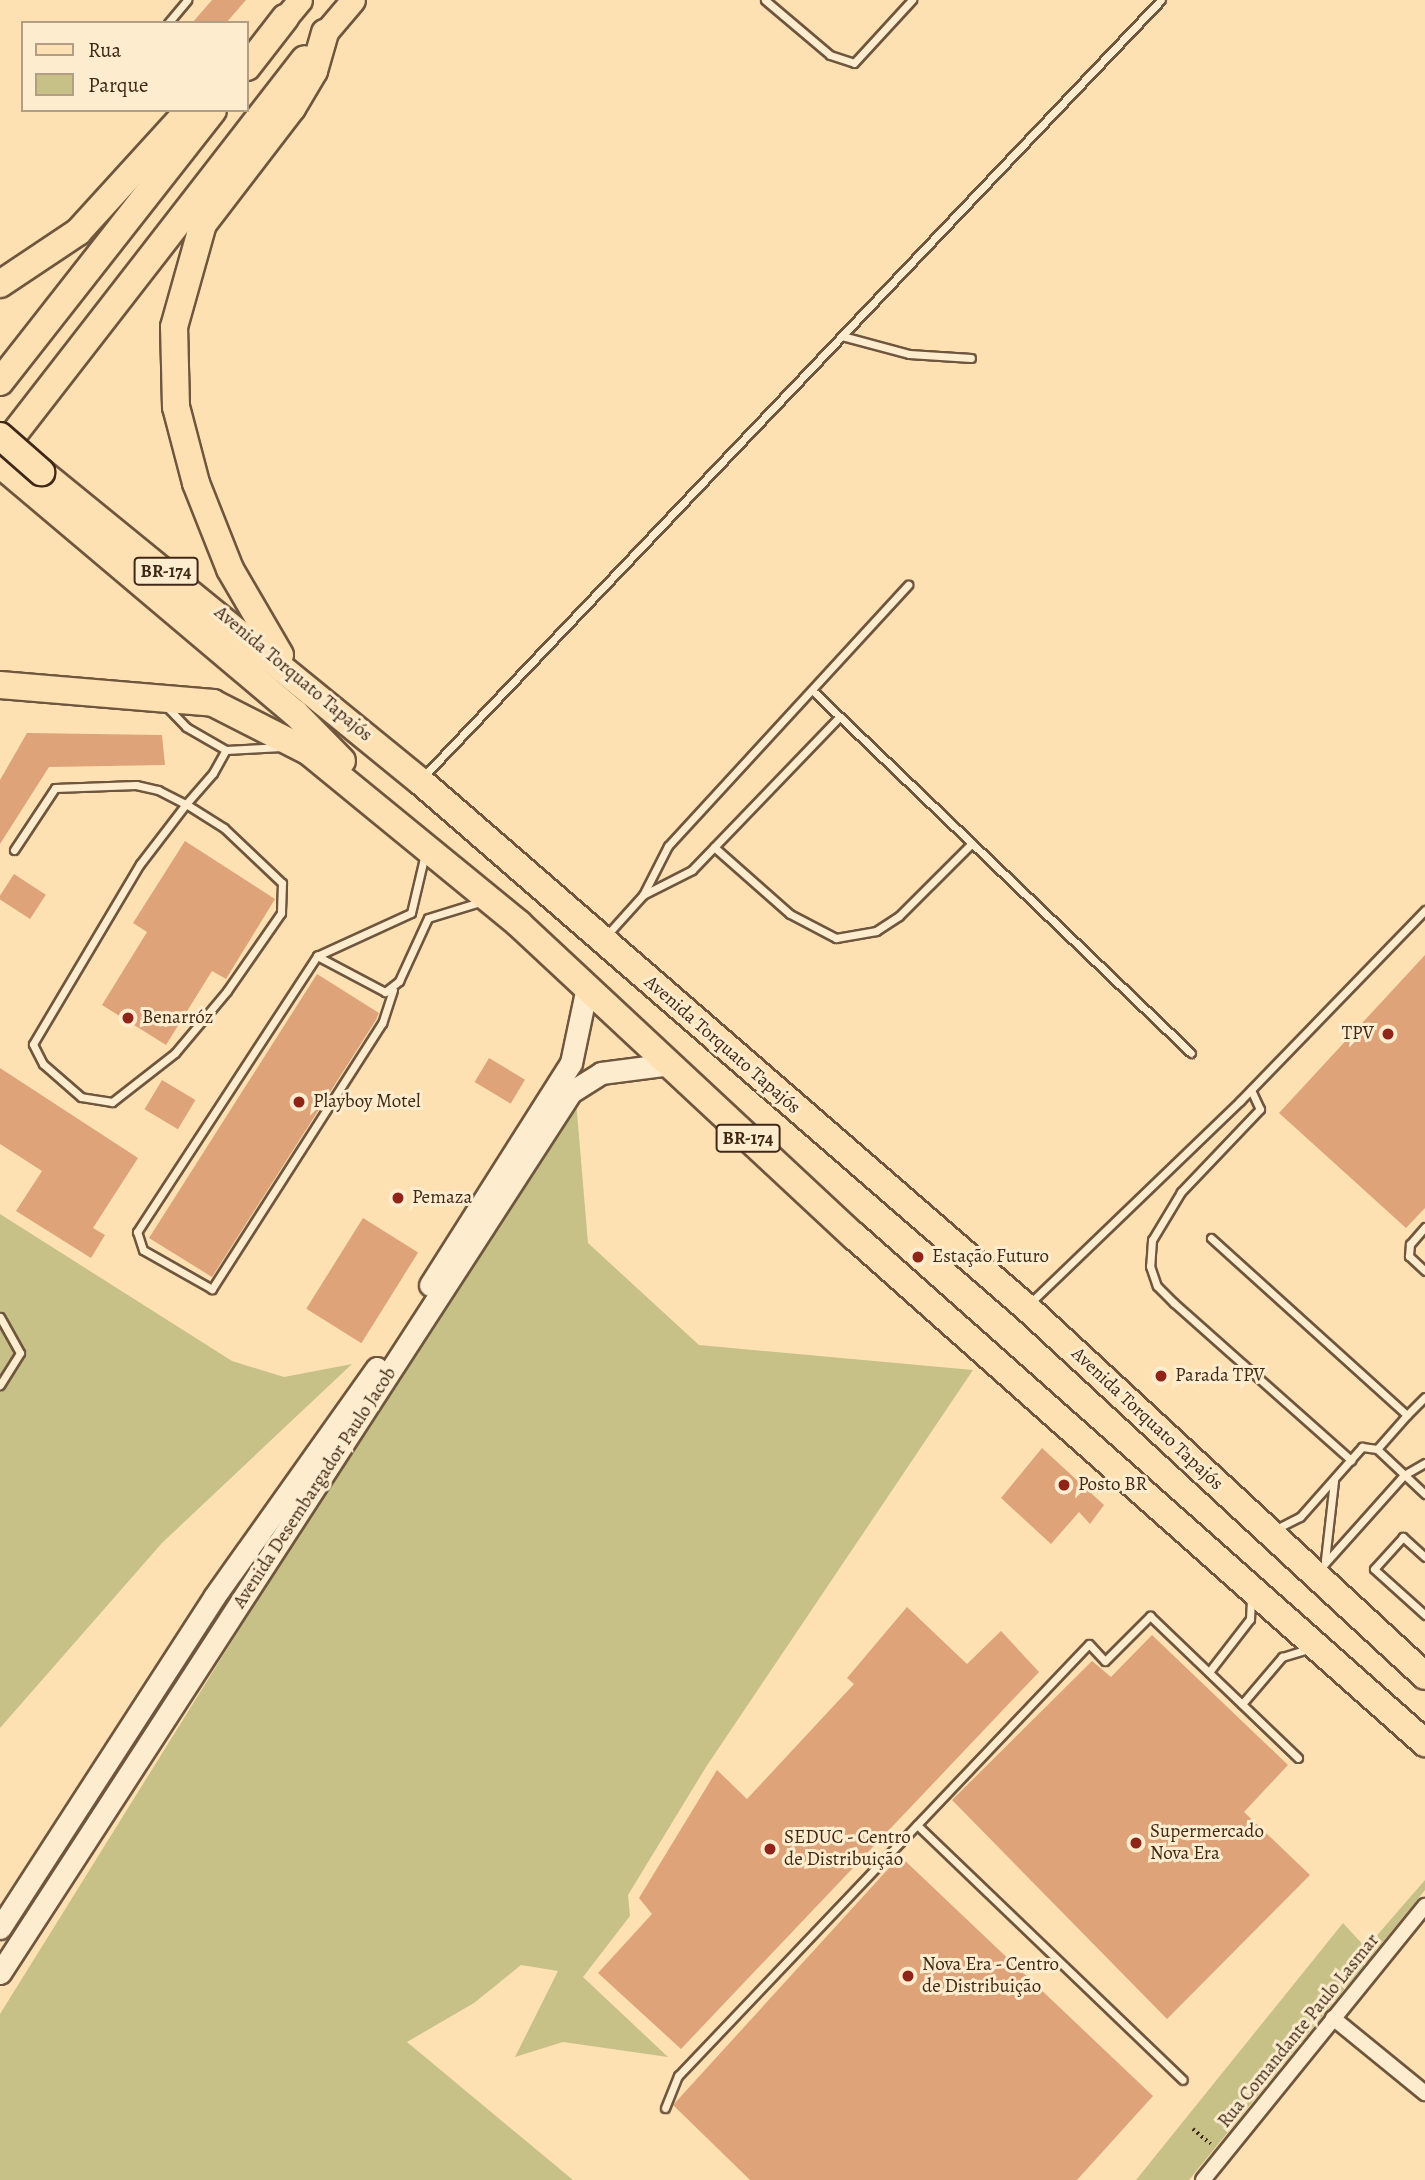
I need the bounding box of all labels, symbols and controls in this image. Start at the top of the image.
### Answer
legend [21,21,248,112]
text: Rua [88,36,121,64]
text: Parque [88,71,148,99]
road number: BR-174 [133,556,199,586]
street label: Avenida Torquato Tapajós [209,601,377,747]
street label: Avenida Torquato Tapajós [639,971,805,1119]
place label: Benarróz [142,1007,213,1029]
marker: Benarróz [120,1010,136,1026]
place label: TPV [1342,1023,1374,1045]
marker: TPV [1380,1026,1396,1042]
place label: Playboy Motel [313,1091,421,1113]
marker: Playboy Motel [291,1094,307,1110]
road number: BR-174 [715,1124,781,1153]
place label: Pemaza [412,1187,472,1209]
marker: Pemaza [390,1190,406,1206]
place label: Estação Futuro [932,1246,1049,1268]
marker: Estação Futuro [910,1249,926,1265]
street label: Avenida Torquato Tapajós [1066,1343,1228,1495]
street label: Avenida Desembargador Paulo Jacob [228,1363,402,1613]
place label: Parada TPV [1175,1365,1265,1387]
marker: Parada TPV [1153,1368,1169,1384]
place label: Posto BR [1078,1474,1147,1496]
marker: Posto BR [1056,1477,1072,1493]
place label: Supermercado Nova Era [1150,1821,1264,1865]
place label: SEDUC - Centro de Distribuição [784,1827,911,1871]
marker: Supermercado Nova Era [1128,1835,1144,1851]
marker: SEDUC - Centro de Distribuição [762,1841,778,1857]
street label: Rua Comandante Paulo Lasmar [1214,1929,1384,2133]
place label: Nova Era - Centro de Distribuição [922,1954,1060,1998]
marker: Nova Era - Centro de Distribuição [900,1968,916,1984]

